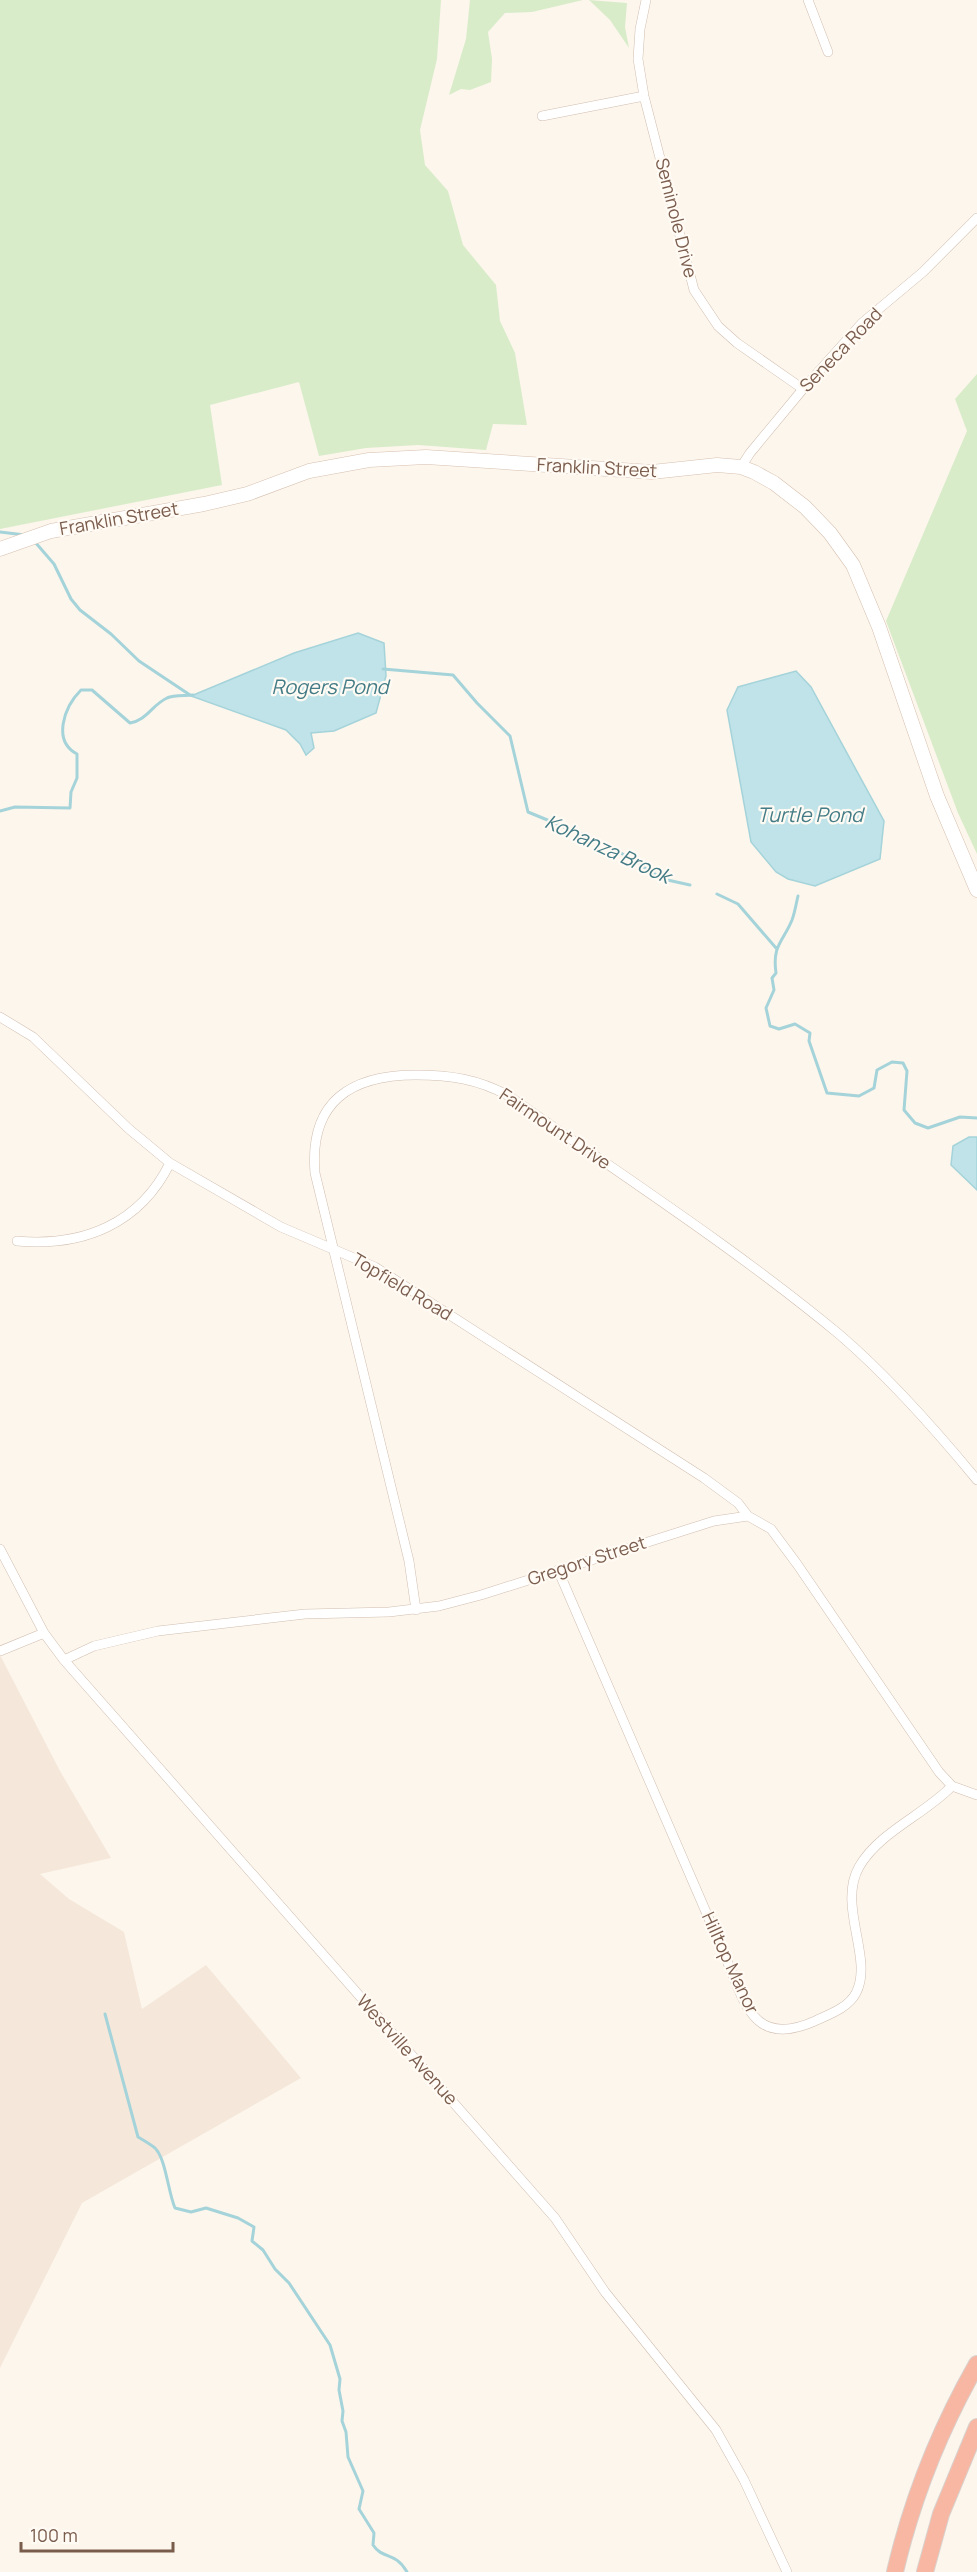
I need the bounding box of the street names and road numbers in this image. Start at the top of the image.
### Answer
street label: Seminole Drive [651,155,703,280]
street label: Seneca Road [794,302,887,397]
street label: Franklin Street [536,452,658,482]
street label: Franklin Street [57,496,180,540]
street label: Fairmount Drive [495,1082,616,1174]
street label: Topfield Road [348,1247,457,1326]
street label: Gregory Street [524,1530,649,1590]
street label: Hilltop Manor [697,1908,765,2018]
street label: Westville Avenue [352,1989,464,2110]

